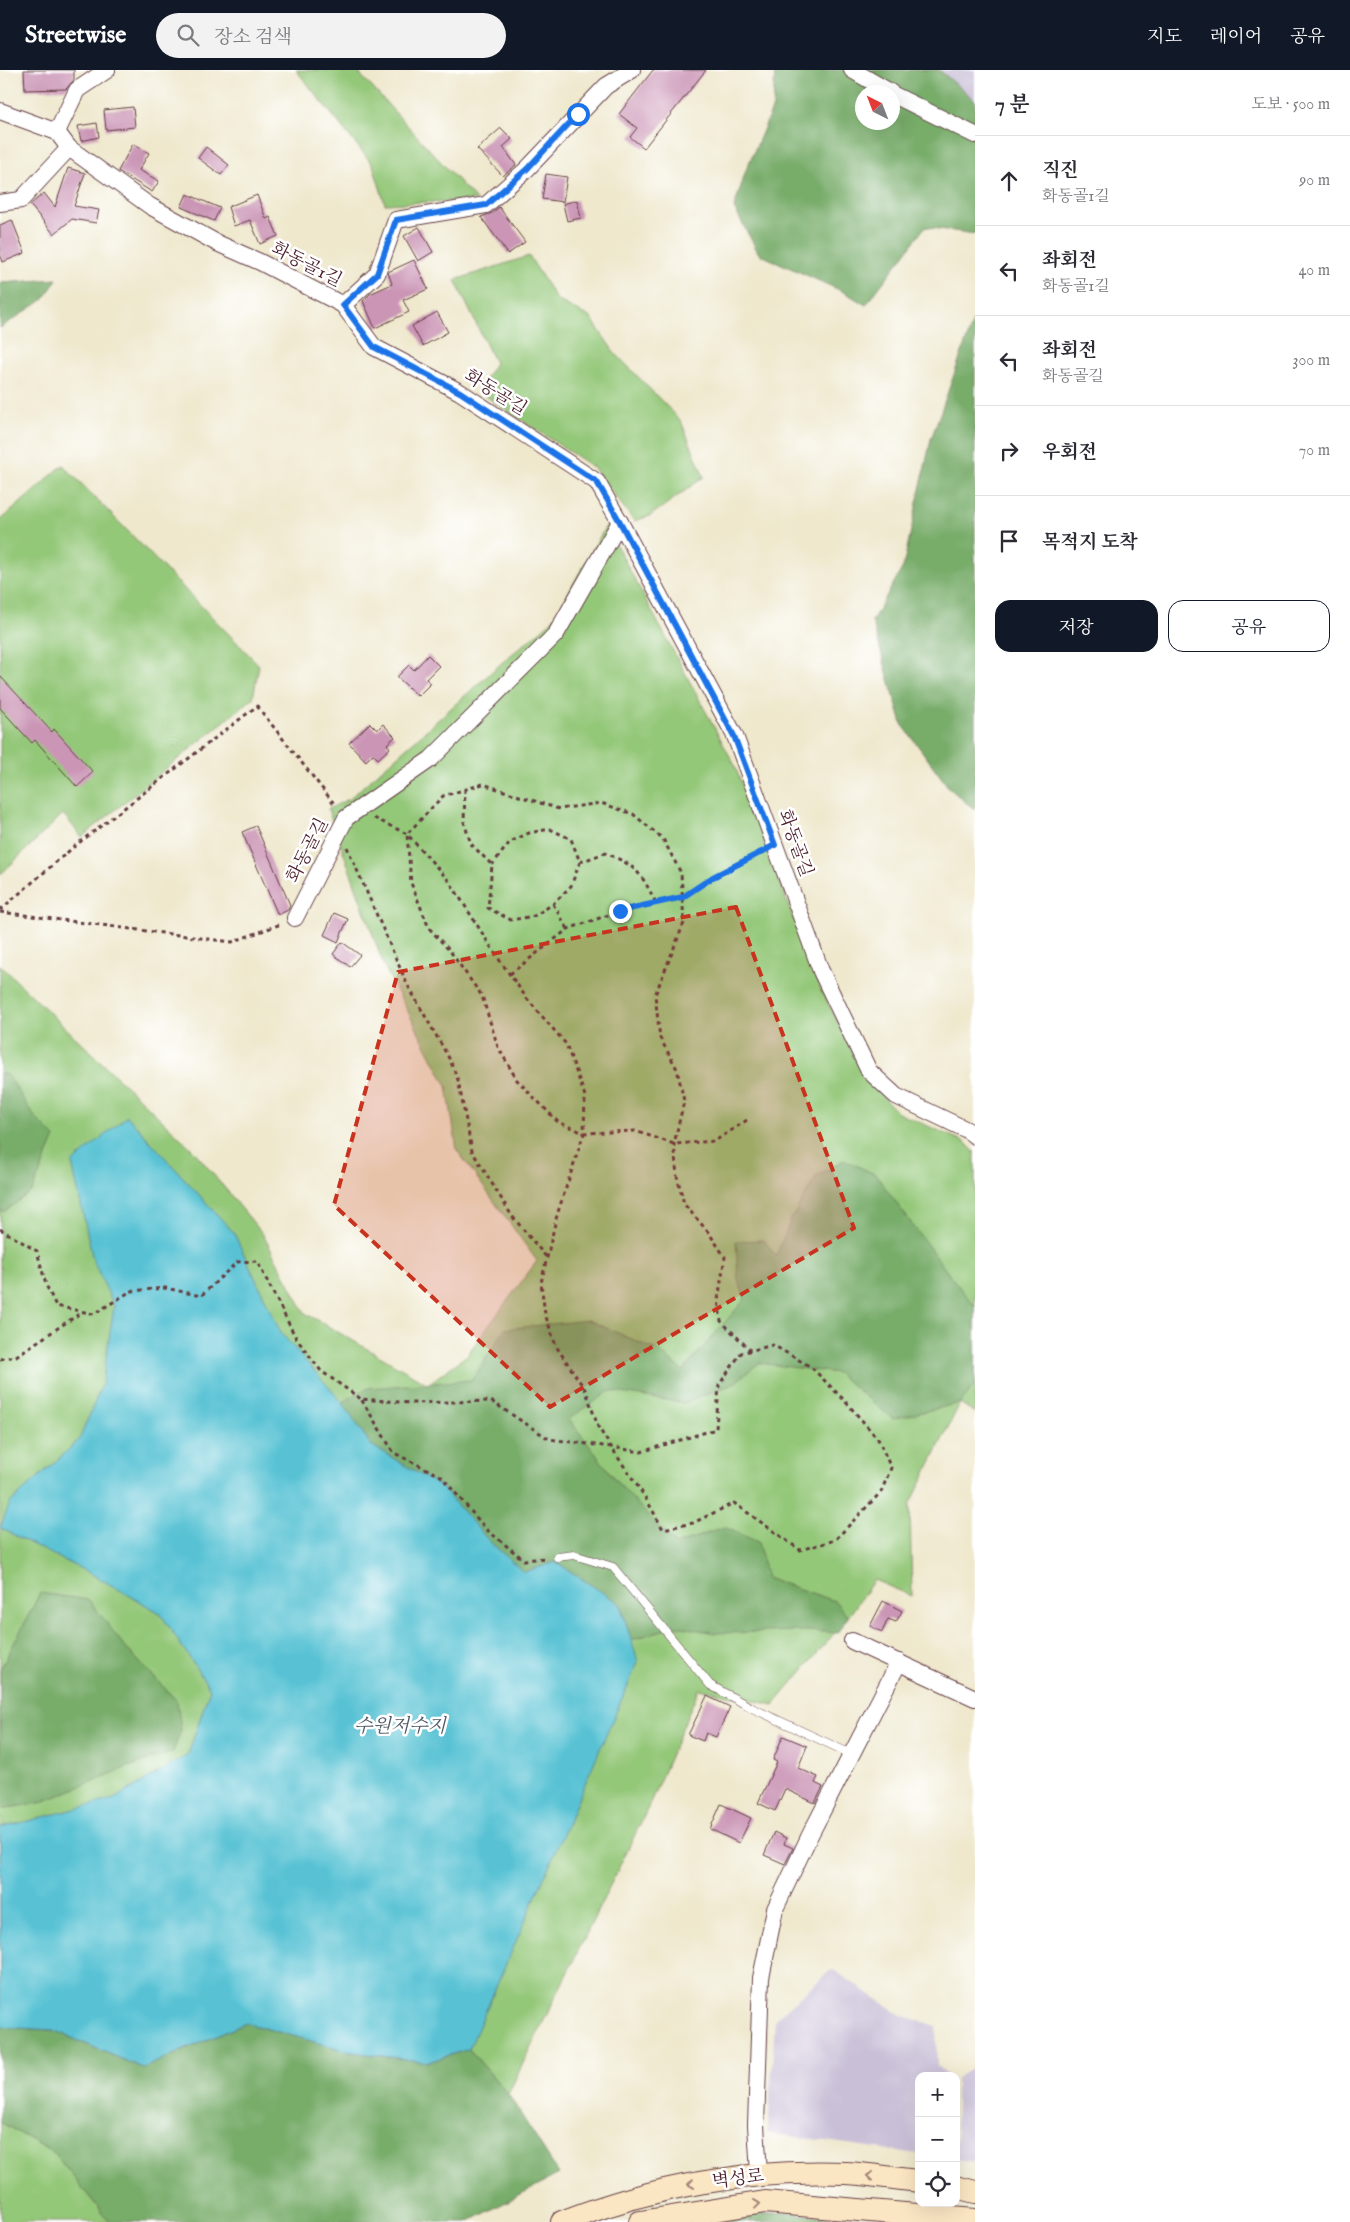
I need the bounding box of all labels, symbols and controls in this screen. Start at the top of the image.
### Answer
search box [156,13,506,58]
text: Streetwise [25,20,126,51]
icon: search [174,21,202,49]
text: 장소 검색 [214,26,292,50]
text: 지도 [1147,26,1182,49]
text: 레이어 [1210,26,1262,49]
text: 공유 [1290,26,1325,49]
north arrow [855,85,900,130]
text: 7 분 [995,92,1030,119]
text: 도보 · 500 m [1251,95,1330,115]
route start [567,103,590,126]
text: 직진 [1042,159,1079,183]
icon: ahead [995,167,1023,195]
text: 90 m [1299,171,1330,191]
text: 화동골1길 [1042,187,1110,207]
street label: 화동골1길 [267,238,346,293]
text: 좌회전 [1042,249,1097,273]
icon: left [995,257,1023,285]
text: 40 m [1298,261,1330,281]
text: 화동골1길 [1042,277,1110,297]
text: 좌회전 [1042,339,1097,363]
icon: left [995,347,1023,375]
text: 300 m [1292,351,1330,371]
street label: 화동골길 [460,365,531,421]
text: 화동골길 [1042,367,1104,387]
icon: right [995,437,1023,465]
text: 우회전 [1042,441,1097,465]
text: 70 m [1299,441,1330,461]
icon: arrive [995,527,1023,555]
text: 목적지 도착 [1042,531,1138,555]
button: 저장 [995,600,1158,652]
button: 공유 [1168,600,1330,652]
street label: 화동골길 [772,807,817,880]
street label: 화동골길 [282,814,334,887]
route end [609,900,632,923]
water label: 수원저수지 [354,1715,448,1739]
map controls [915,2072,960,2207]
button: + [915,2072,960,2117]
button: − [915,2117,960,2162]
button: locate [915,2162,960,2207]
street label: 벽성로 [711,2165,765,2194]
one-way arrow [866,2171,874,2182]
one-way arrow [687,2178,695,2189]
one-way arrow [754,2199,762,2210]

